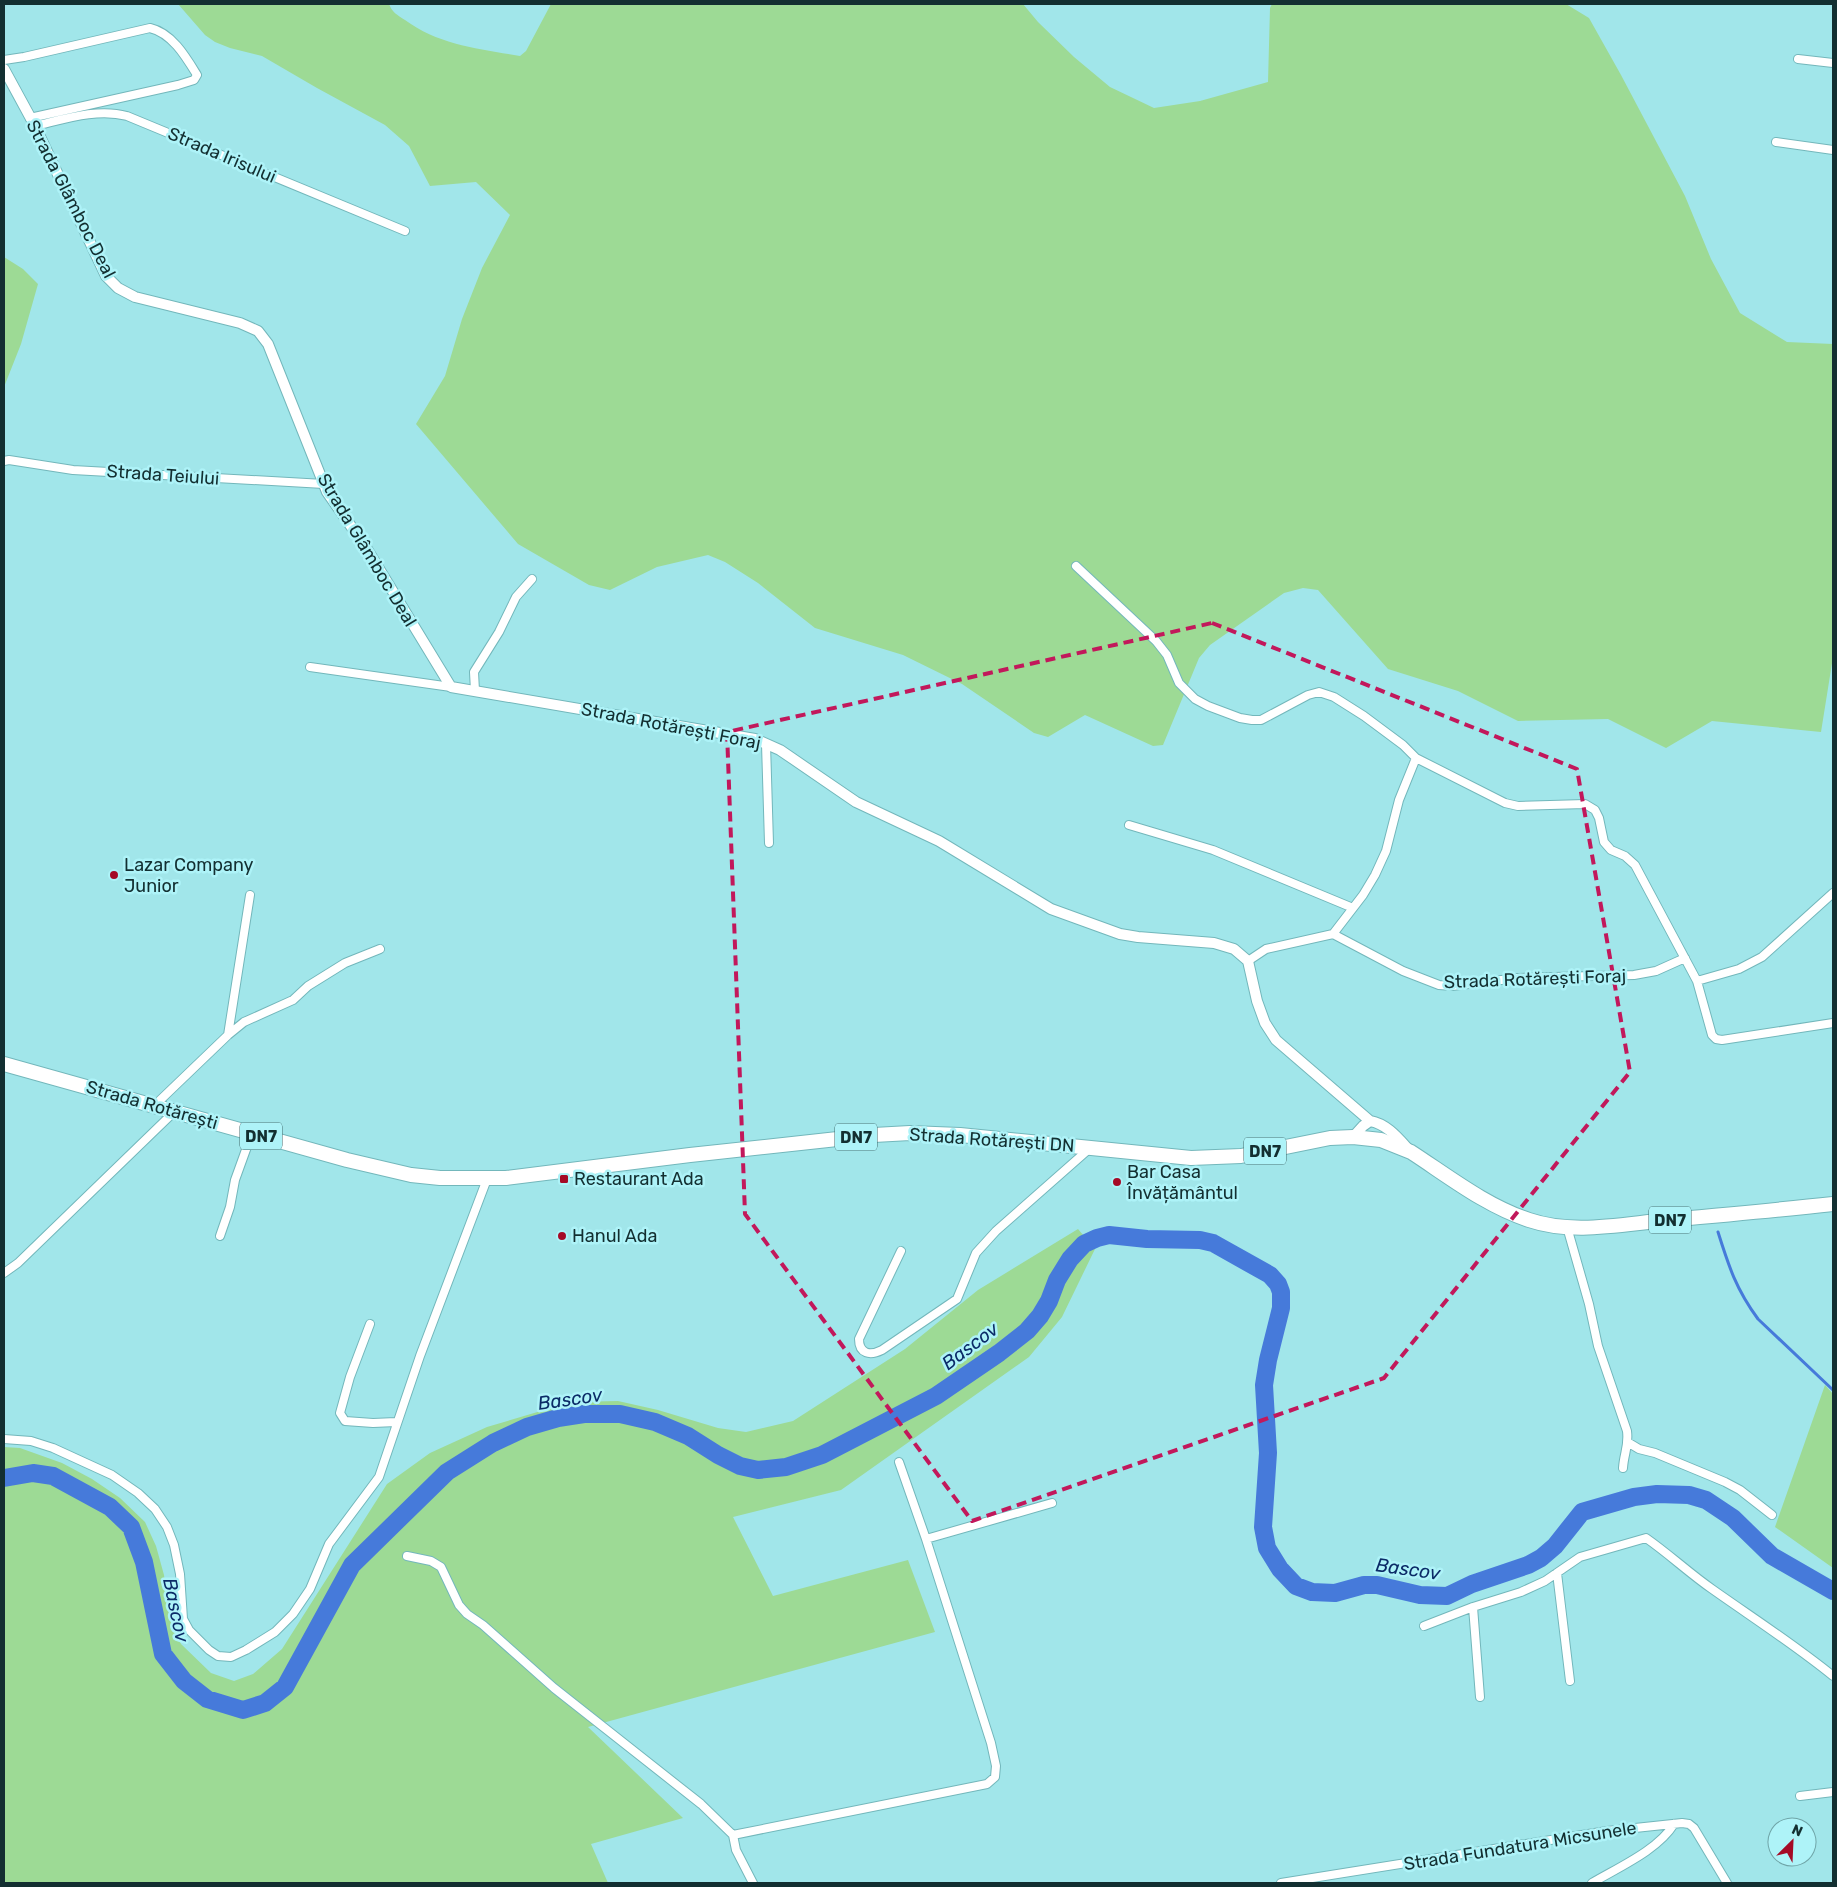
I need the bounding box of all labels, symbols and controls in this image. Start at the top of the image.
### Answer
street label: Strada Glâmboc Deal [22,116,120,282]
street label: Strada Irisului [164,122,280,188]
street label: Strada Teiului [106,460,220,490]
street label: Strada Glâmboc Deal [313,469,421,631]
street label: Strada Rotărești Foraj [579,698,763,754]
place label: Lazar Company Junior [124,854,254,897]
marker: Lazar Company Junior [108,869,120,881]
street label: Strada Rotărești Foraj [1443,965,1627,993]
street label: Strada Rotărești [84,1076,220,1134]
road number: DN7 [240,1122,282,1150]
street label: Strada Rotărești DN [909,1123,1075,1157]
road number: DN7 [835,1124,877,1150]
road number: DN7 [1244,1138,1286,1164]
place label: Bar Casa Învățământul [1126,1161,1238,1204]
place label: Restaurant Ada [574,1168,704,1190]
marker: Restaurant Ada [558,1173,570,1185]
marker: Bar Casa Învățământul [1111,1176,1123,1188]
road number: DN7 [1649,1206,1691,1234]
place label: Hanul Ada [572,1225,657,1247]
marker: Hanul Ada [556,1230,568,1242]
water label: Bascov [937,1317,1003,1375]
water label: Bascov [536,1383,604,1415]
water label: Bascov [1374,1553,1442,1585]
water label: Bascov [158,1576,194,1645]
street label: Strada Fundatura Micsunele [1402,1817,1638,1875]
north arrow [1767,1817,1817,1867]
text: N [1789,1821,1805,1840]

